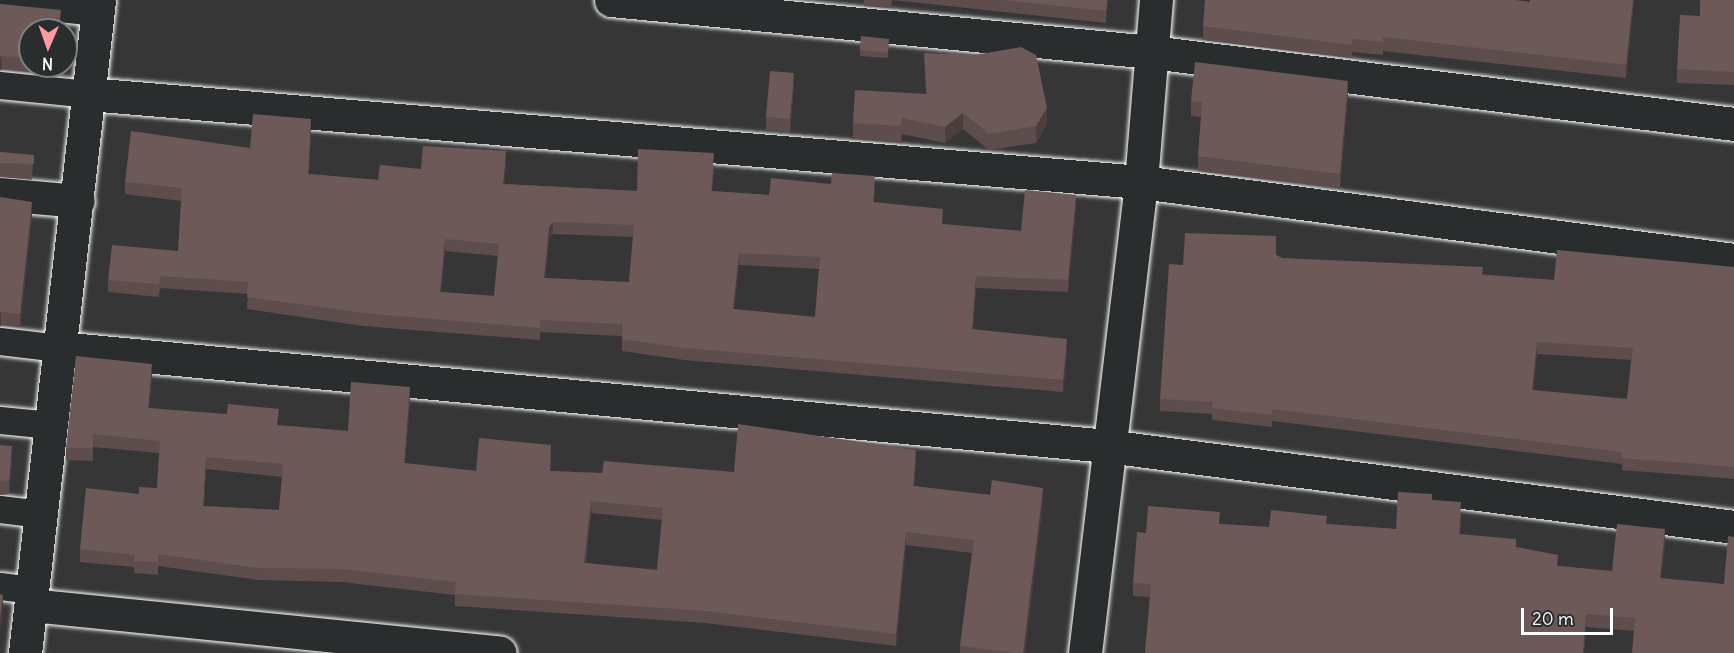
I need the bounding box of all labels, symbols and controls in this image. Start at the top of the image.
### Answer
north arrow [18,18,78,78]
text: N [42,54,53,74]
scale bar [1524,596,1616,634]
text: 20 m [1532,607,1574,630]

